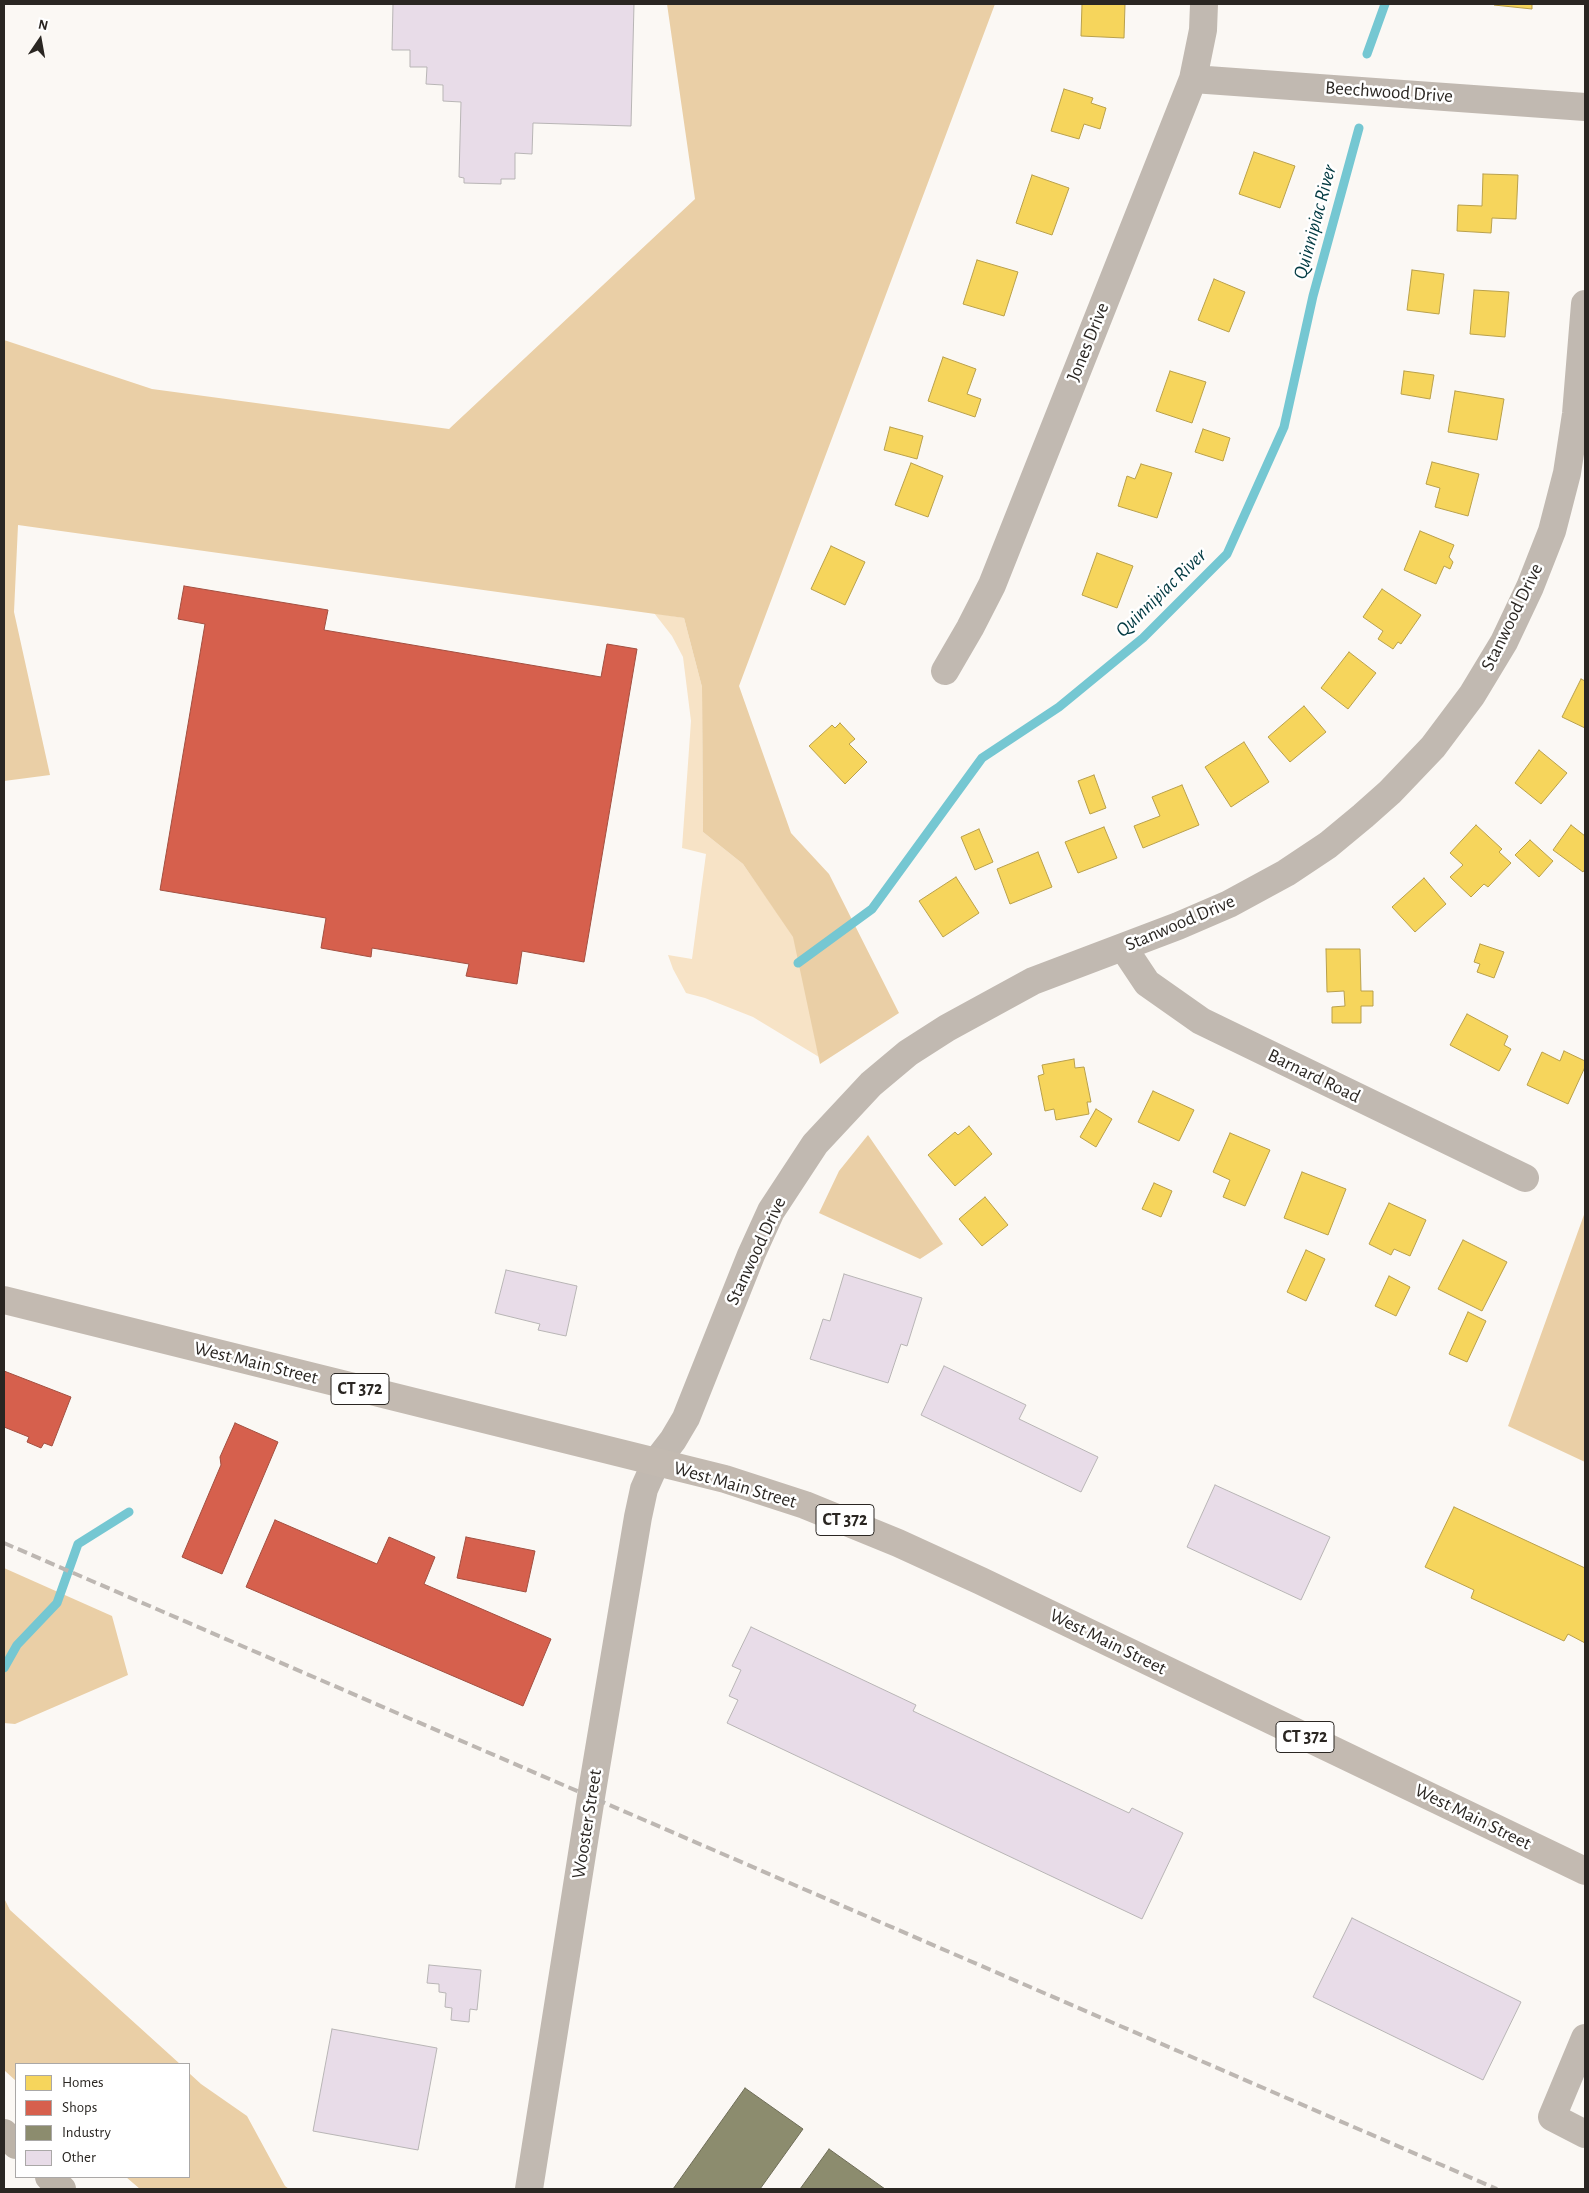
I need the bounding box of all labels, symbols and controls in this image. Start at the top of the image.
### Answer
north arrow [15,15,65,65]
text: N [37,17,49,33]
street label: Beechwood Drive [1324,76,1454,108]
water label: Quinnipiac River [1288,162,1342,282]
street label: Jones Drive [1062,299,1114,385]
water label: Quinnipiac River [1110,544,1212,642]
street label: Stanwood Drive [1476,560,1548,674]
street label: Stanwood Drive [1122,890,1238,956]
street label: Barnard Road [1264,1044,1364,1108]
street label: Stanwood Drive [721,1193,791,1309]
street label: West Main Street [192,1337,320,1389]
road number: CT 372 [331,1374,389,1405]
street label: West Main Street [671,1457,799,1513]
road number: CT 372 [816,1504,874,1536]
street label: West Main Street [1046,1604,1170,1680]
road number: CT 372 [1276,1721,1334,1752]
street label: Wooster Street [567,1768,607,1880]
street label: West Main Street [1411,1779,1535,1855]
legend [15,2063,190,2178]
text: Homes [62,2075,104,2090]
text: Shops [62,2100,97,2115]
text: Industry [62,2125,111,2140]
text: Other [62,2150,96,2165]

